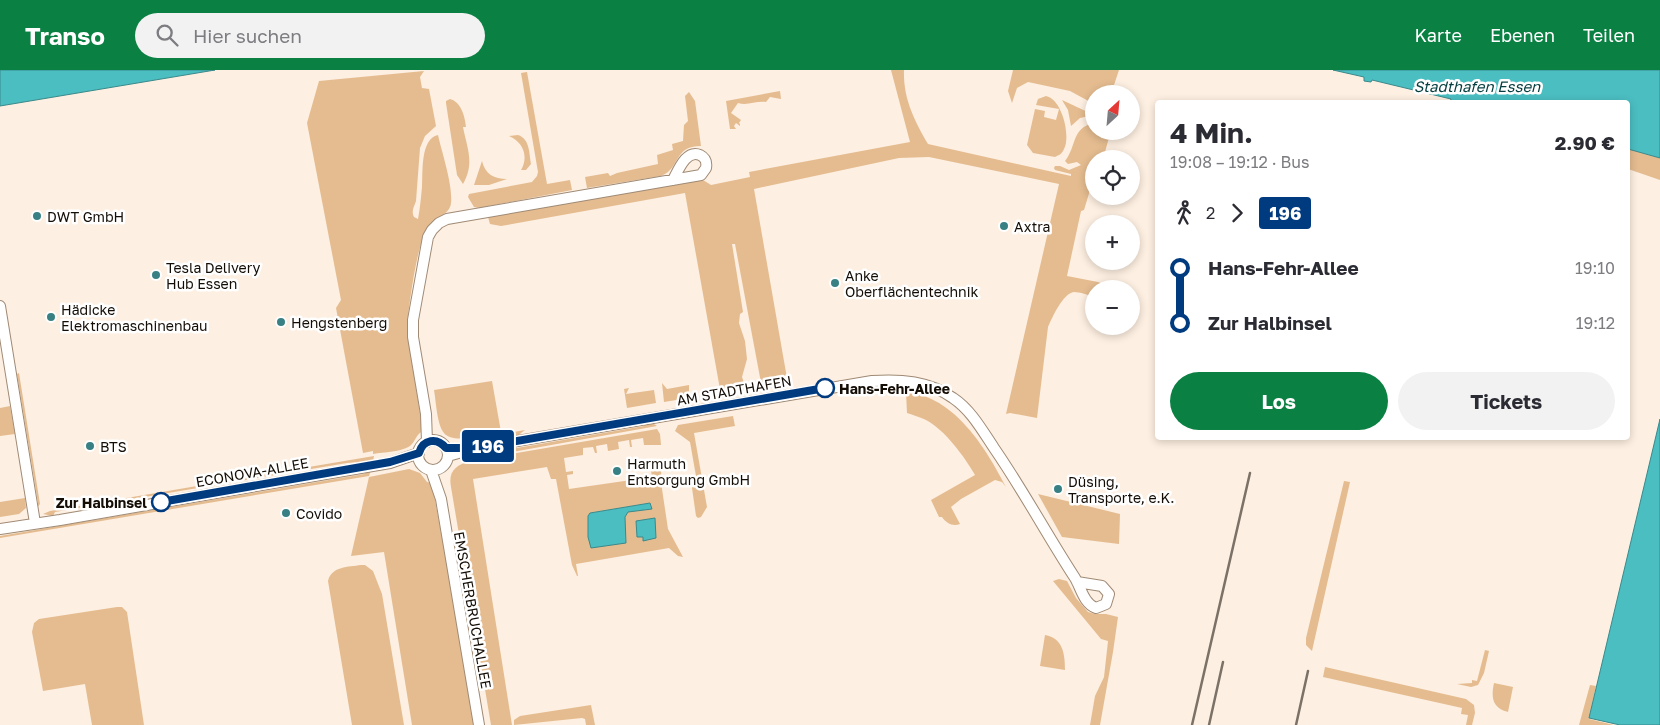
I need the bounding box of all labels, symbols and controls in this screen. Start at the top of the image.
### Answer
search box [135,13,485,58]
text: Transo [25,21,105,50]
icon: search [153,21,181,49]
text: Hier suchen [193,24,302,47]
text: Karte [1415,24,1462,46]
text: Ebenen [1490,24,1555,46]
text: Teilen [1583,24,1635,46]
water label: Stadthafen Essen [1414,77,1541,95]
north arrow [1085,85,1140,140]
map controls [1085,85,1140,335]
text: 4 Min. [1170,116,1253,149]
text: 2.90 € [1555,131,1615,154]
button: locate [1085,150,1140,205]
text: 19:08 – 19:12 · Bus [1170,152,1309,172]
icon: walk [1170,199,1198,227]
icon: forward [1223,199,1251,227]
text: 196 [1269,202,1301,224]
text: 2 [1206,203,1215,223]
place label: DWT GmbH [47,208,124,225]
marker: DWT GmbH [31,210,43,222]
button: + [1085,215,1140,270]
place label: Axtra [1014,218,1050,235]
marker: Axtra [998,220,1010,232]
text: Hans-Fehr-Allee [1208,256,1359,279]
text: 19:10 [1575,258,1615,278]
place label: Tesla Delivery Hub Essen [166,259,261,292]
place label: Anke Oberflächentechnik [845,267,978,300]
marker: Tesla Delivery Hub Essen [150,269,162,281]
marker: Anke Oberflächentechnik [829,277,841,289]
button: − [1085,280,1140,335]
place label: Hädicke Elektromaschinenbau [61,301,208,334]
marker: Hädicke Elektromaschinenbau [45,311,57,323]
text: Zur Halbinsel [1208,311,1332,334]
text: 19:12 [1576,313,1615,333]
place label: Hengstenberg [291,314,387,331]
marker: Hengstenberg [275,316,287,328]
street label: AM STADTHAFEN [675,372,793,408]
button: Los [1170,372,1388,430]
button: Tickets [1398,372,1615,430]
marker: Hans-Fehr-Allee [815,378,835,398]
place label: Hans-Fehr-Allee [839,380,950,397]
line badge: 196 [459,430,517,462]
text: 196 [472,435,504,457]
place label: BTS [100,438,127,455]
marker: BTS [84,440,96,452]
street label: ECONOVA-ALLEE [194,454,310,490]
place label: Harmuth Entsorgung GmbH [627,455,750,488]
marker: Harmuth Entsorgung GmbH [611,465,623,477]
place label: Düsing, Transporte, e.K. [1068,473,1174,506]
marker: Düsing, Transporte, e.K. [1052,483,1064,495]
marker: Zur Halbinsel [151,492,171,512]
place label: Zur Halbinsel [56,494,147,511]
place label: Covido [296,505,342,522]
marker: Covido [280,507,292,519]
street label: EMSCHERBRUCHALLEE [451,530,495,690]

